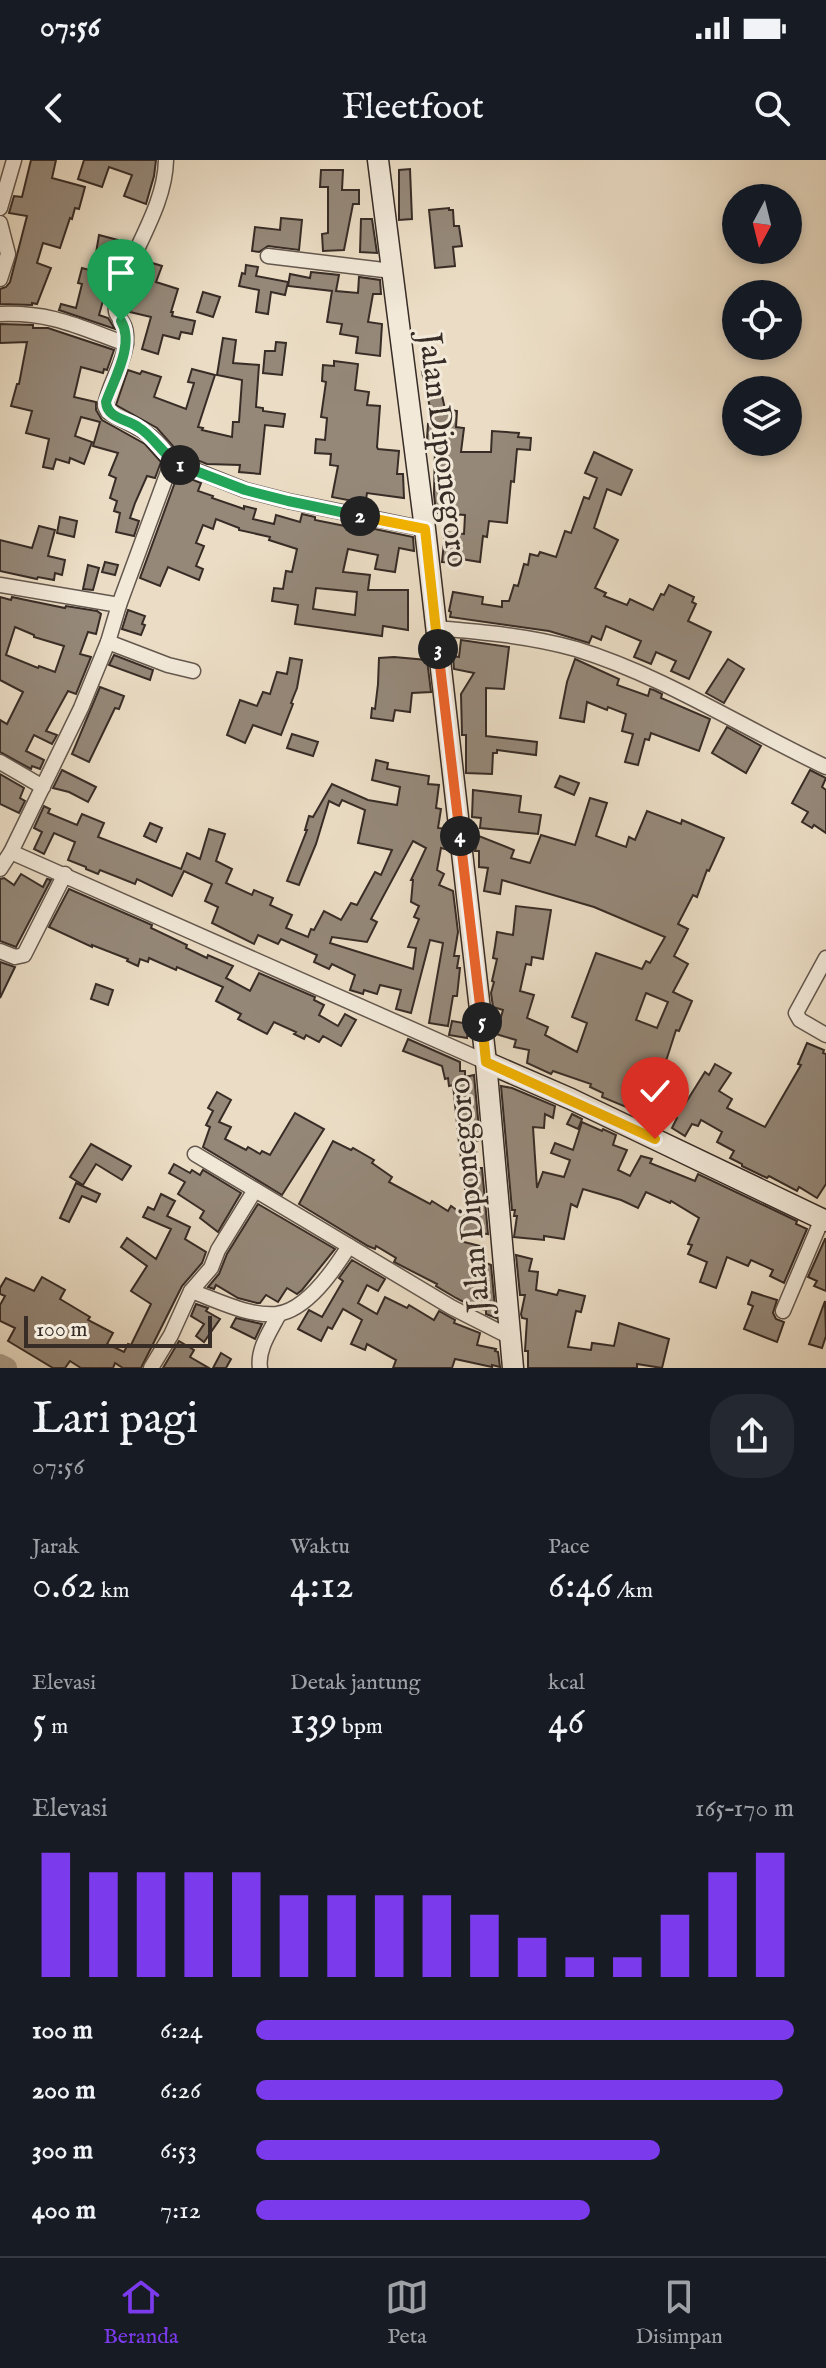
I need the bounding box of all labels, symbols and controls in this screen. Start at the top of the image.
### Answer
text: 07:56 [40,9,100,47]
text: Fleetfoot [342,85,484,131]
icon: back [32,86,76,130]
icon: search [750,86,794,130]
north arrow [722,184,802,264]
map controls [722,184,802,456]
pin [87,239,155,321]
icon: arrive [99,251,143,295]
button: locate [722,280,802,360]
street label: Jalan Diponegoro [407,327,477,570]
button: layers [722,376,802,456]
pin: 1 [160,445,200,485]
text: 1 [176,451,184,479]
pin: 2 [340,496,380,536]
text: 2 [355,502,365,530]
pin: 3 [418,629,458,669]
text: 3 [434,635,442,663]
pin: 4 [440,816,480,856]
text: 4 [455,822,465,850]
pin: 5 [462,1002,502,1042]
text: 5 [478,1008,486,1036]
pin [621,1057,689,1139]
icon: check [633,1069,677,1113]
street label: Jalan Diponegoro [440,1075,501,1317]
scale bar [24,1312,212,1348]
text: 100 m [36,1316,88,1344]
text: Lari pagi [32,1392,198,1448]
button: share [710,1394,794,1478]
text: 07:56 [32,1450,84,1483]
text: Jarak [32,1533,79,1561]
text: Waktu [290,1533,350,1561]
text: Pace [548,1533,590,1561]
text: 0.62 [32,1561,96,1612]
text: 4:12 [290,1561,354,1612]
text: 6:46 [548,1561,612,1612]
text: km [96,1577,129,1605]
text: /km [612,1577,653,1605]
text: Elevasi [32,1669,96,1697]
text: Detak jantung [290,1669,420,1697]
text: kcal [548,1669,585,1697]
text: 5 [32,1697,47,1748]
text: 139 [290,1697,337,1748]
text: 46 [548,1697,584,1748]
text: m [47,1713,68,1741]
text: bpm [337,1713,383,1741]
text: Elevasi [32,1792,108,1825]
text: 165–170 m [695,1792,794,1825]
text: 100 m [32,2014,93,2047]
text: 6:24 [160,2014,203,2047]
text: 200 m [32,2074,96,2107]
text: 6:26 [160,2074,201,2107]
text: 300 m [32,2134,93,2167]
text: 6:53 [160,2134,197,2167]
text: 400 m [32,2194,96,2227]
text: 7:12 [160,2194,201,2227]
tab: Beranda [103,2275,178,2351]
tab: Peta [385,2275,429,2351]
tab: Disimpan [635,2275,723,2351]

